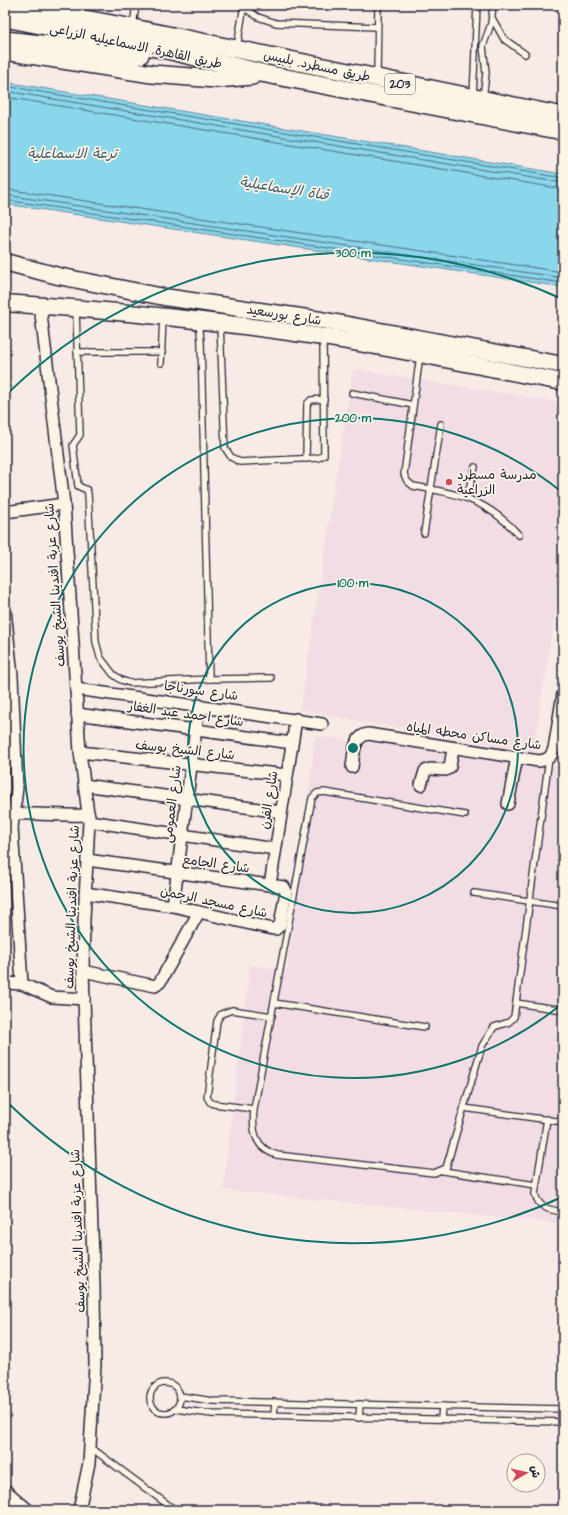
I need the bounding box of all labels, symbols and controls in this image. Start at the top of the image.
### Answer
street label: طريق القاهرة, الاسماعيليه الزراعى [48,19,224,73]
street label: طريق مسطرد, بلبيس [262,46,372,86]
road number: 203 [385,74,415,94]
water label: ترعة الاسماعلية [27,144,120,164]
water label: قناة الإسماعيلية [238,172,331,206]
text: 300 m [334,245,371,262]
street label: شارع بورسعيد [245,300,323,330]
text: 200 m [334,410,372,427]
place label: مدرسة مسطرد الزراعية [457,466,537,499]
marker: مدرسة مسطرد الزراعية [444,477,454,487]
street label: شارع عزبة افندينا الشيخ يوسف [40,503,70,667]
text: 100 m [338,575,369,592]
street label: شارع سورناجا [163,677,239,705]
street label: شارع احمد عبد الغفار [126,697,245,731]
street label: شارع مساكن محطه المياه [405,718,543,754]
street label: شارع الشيخ يوسف [135,736,235,764]
centre of rings [346,741,360,755]
street label: شارع العمومى [158,764,186,844]
street label: شارع الفرن [256,769,282,831]
street label: شارع عزبة افندينا الشيخ يوسف [60,825,84,989]
street label: شارع الجامع [181,850,251,879]
street label: شارع مسجد الرحمن [159,882,269,922]
street label: شارع عزبة افندينا الشيخ يوسف [66,1149,90,1313]
north arrow [506,1453,546,1493]
text: ش [527,1465,544,1479]

